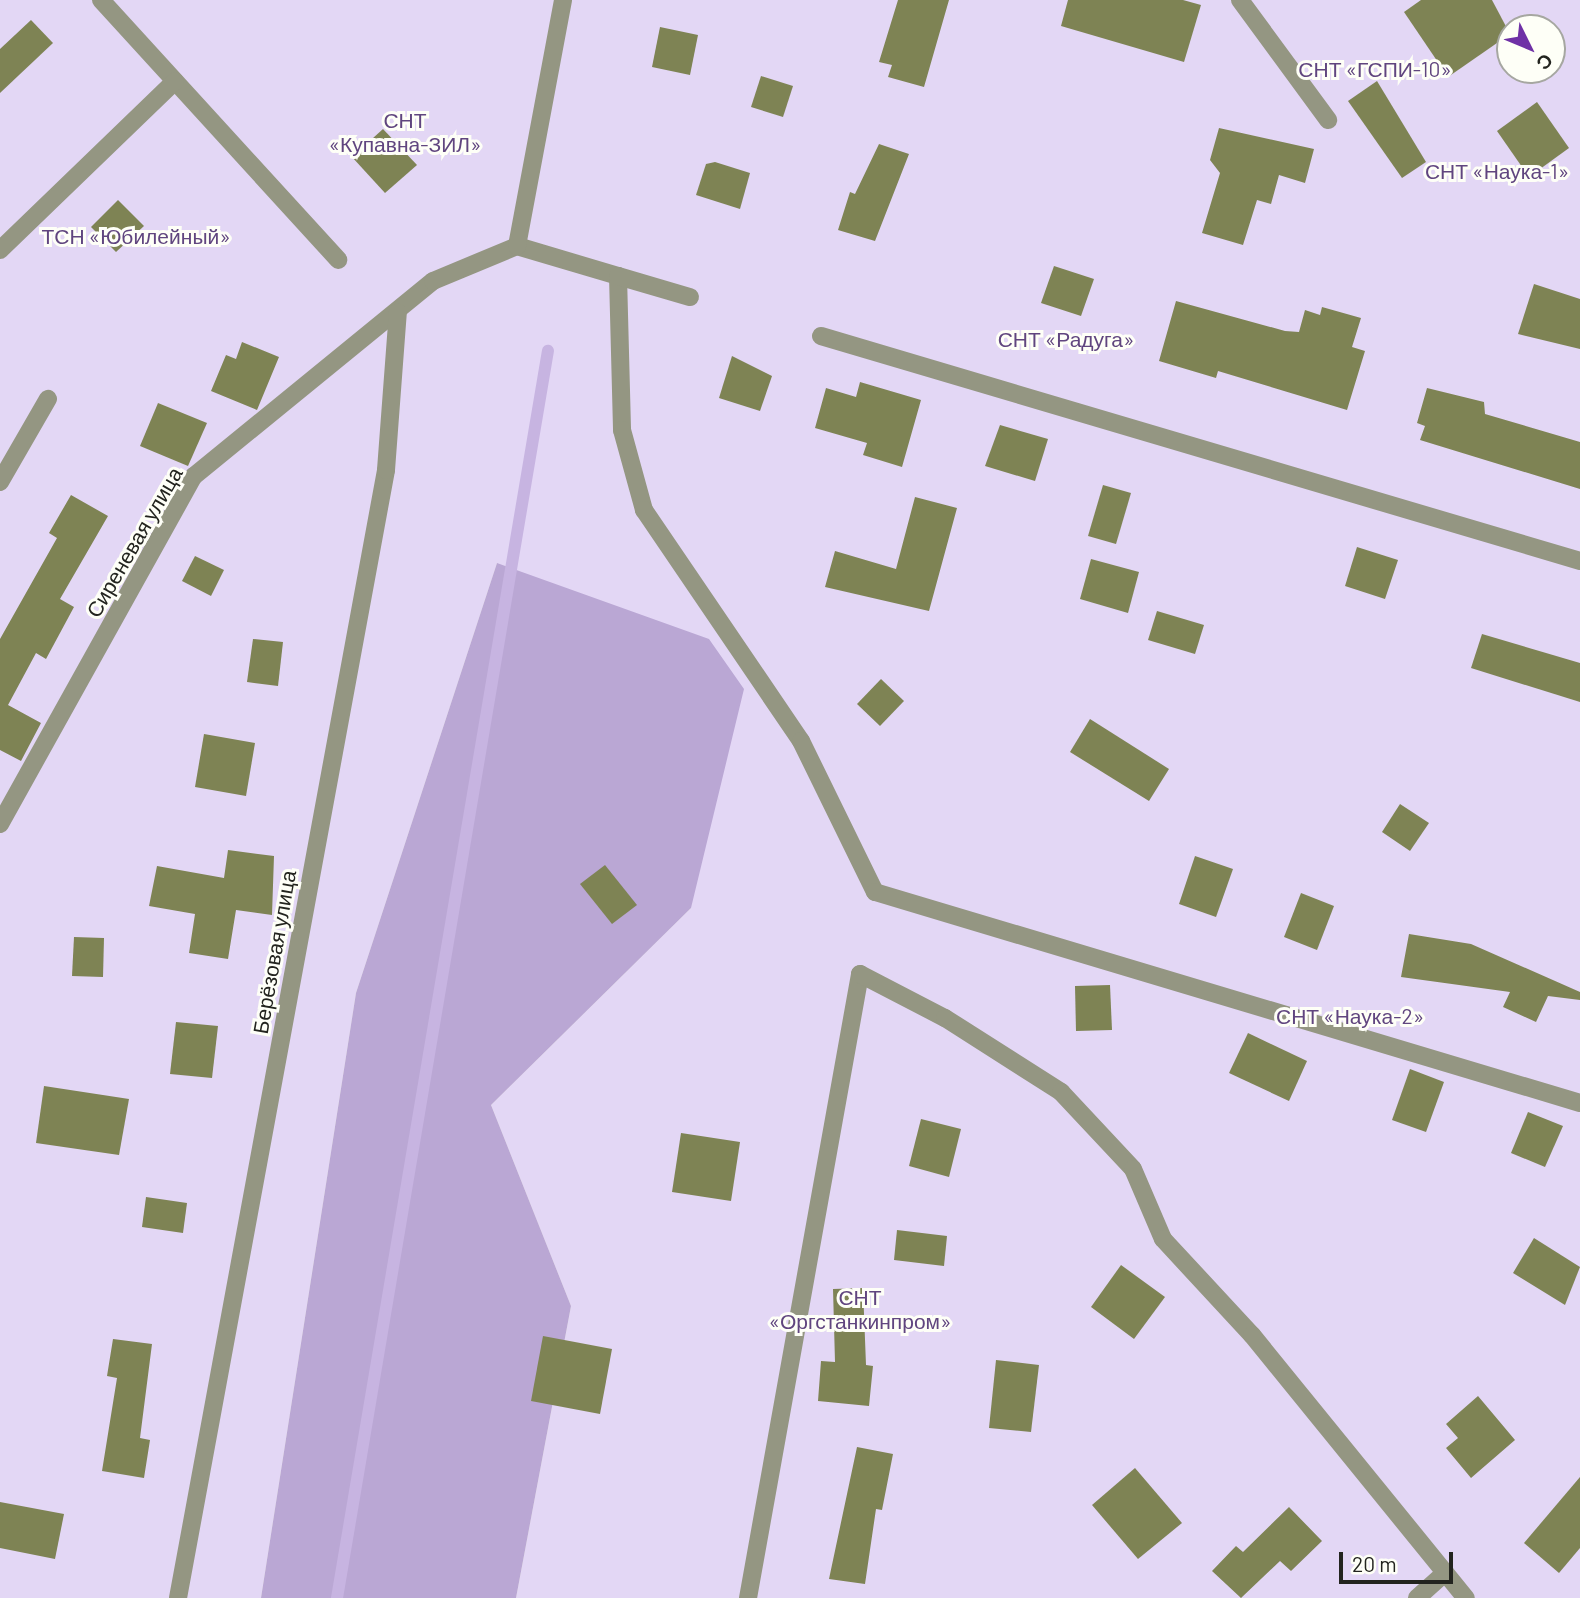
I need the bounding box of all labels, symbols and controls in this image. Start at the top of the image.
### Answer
north arrow [1496,14,1566,84]
text: С [1532,49,1558,75]
park label: СНТ «ГСПИ-10» [1298,56,1452,82]
park label: СНТ «Купавна-ЗИЛ» [329,107,481,157]
park label: СНТ «Наука-1» [1425,158,1569,184]
park label: ТСН «Юбилейный» [41,223,231,249]
park label: СНТ «Радуга» [998,326,1134,352]
street label: Сиреневая улица [81,462,187,622]
street label: Берёзовая улица [247,868,301,1036]
park label: СНТ «Наука-2» [1276,1003,1424,1029]
park label: СНТ «Оргстанкинпром» [769,1284,951,1334]
scale bar [1342,1538,1456,1582]
text: 20 m [1352,1551,1397,1576]

